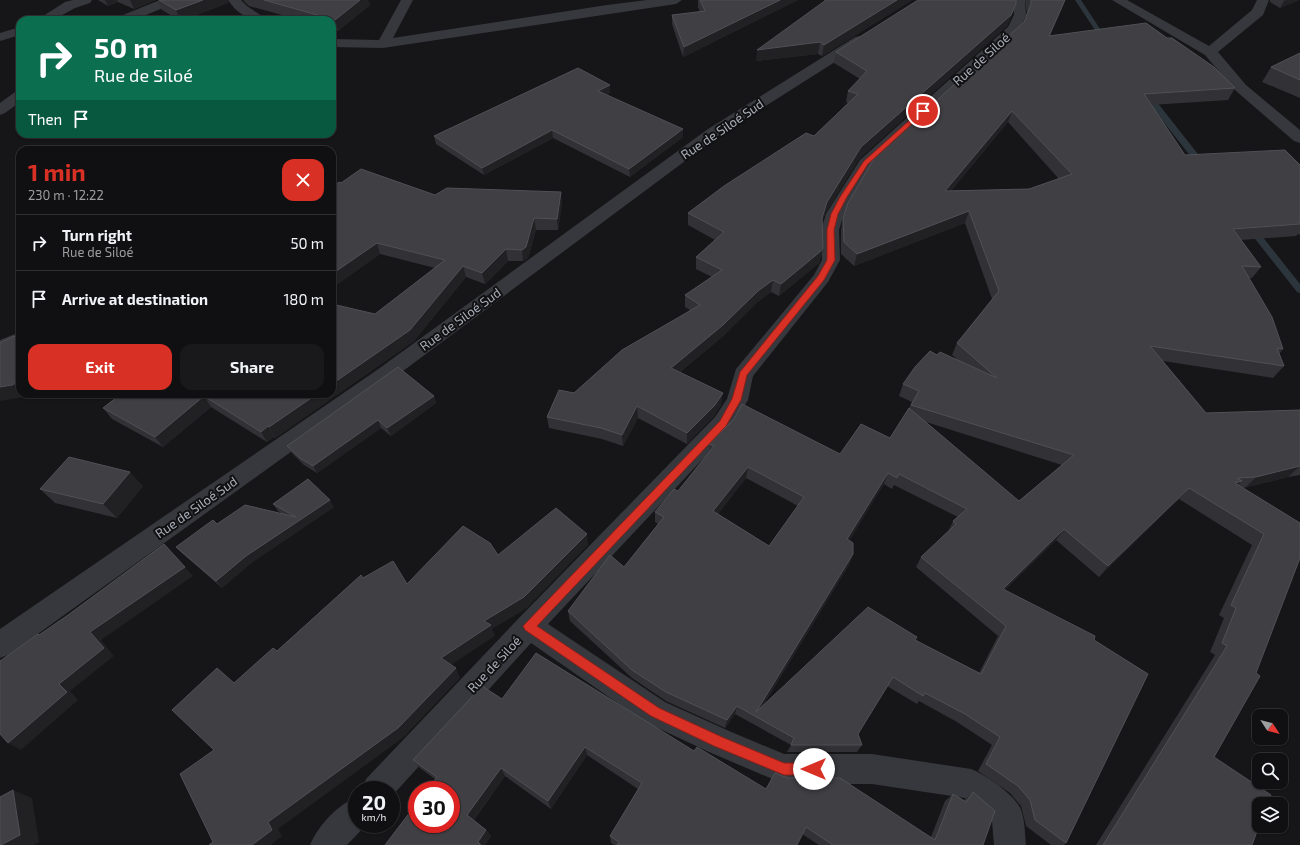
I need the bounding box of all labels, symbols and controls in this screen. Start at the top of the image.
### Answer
street label: Rue de Siloé [949,29,1013,89]
text: 50 m [94,30,158,64]
icon: right [28,32,80,84]
text: Rue de Siloé [94,64,193,86]
pin [906,94,940,128]
street label: Rue de Siloé Sud [678,95,766,163]
icon: arrive [912,100,934,122]
icon: arrive [70,108,92,130]
text: Then [28,110,62,128]
text: 1 min [28,157,86,186]
button: close [282,159,324,201]
text: 230 m · 12:22 [28,187,104,203]
text: Turn right [62,226,132,244]
icon: right [28,232,50,254]
text: 50 m [290,234,324,252]
text: Rue de Siloé [62,244,133,260]
street label: Rue de Siloé Sud [416,284,504,354]
icon: arrive [28,288,50,310]
text: Arrive at destination [62,290,208,308]
text: 180 m [283,290,324,308]
button: Exit [28,344,172,390]
button: Share [180,344,324,390]
street label: Rue de Siloé Sud [152,473,240,541]
street label: Rue de Siloé [464,632,524,696]
north arrow [1252,709,1288,745]
map controls [1252,709,1288,833]
position arrow [793,748,835,790]
button: search [1252,753,1288,789]
speed limit sign: 30 [408,781,460,833]
text: 20 [362,790,386,814]
button: layers [1252,797,1288,833]
text: km/h [362,811,386,823]

